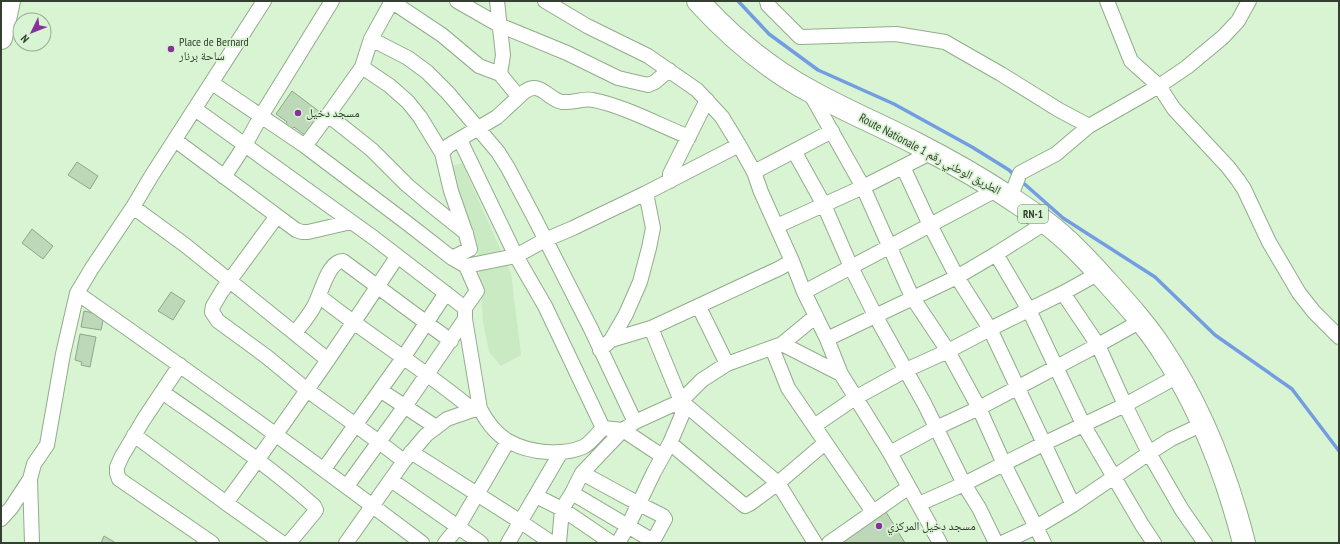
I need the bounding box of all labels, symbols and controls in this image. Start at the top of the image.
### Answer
north arrow [12,12,52,52]
text: N [18,32,32,46]
place label: Place de Bernard ساحة برنار [178,34,249,63]
marker: Place de Bernard ساحة برنار [166,44,176,54]
place label: مسجد دخيل [306,105,360,120]
marker: مسجد دخيل [293,108,303,118]
street label: Route Nationale الطريق الوطني رقم 1 [855,110,1004,200]
road number: RN-1 [1018,205,1048,223]
place label: مسجد دخيل المركزي [887,518,976,536]
marker: مسجد دخيل المركزي [874,521,884,531]

